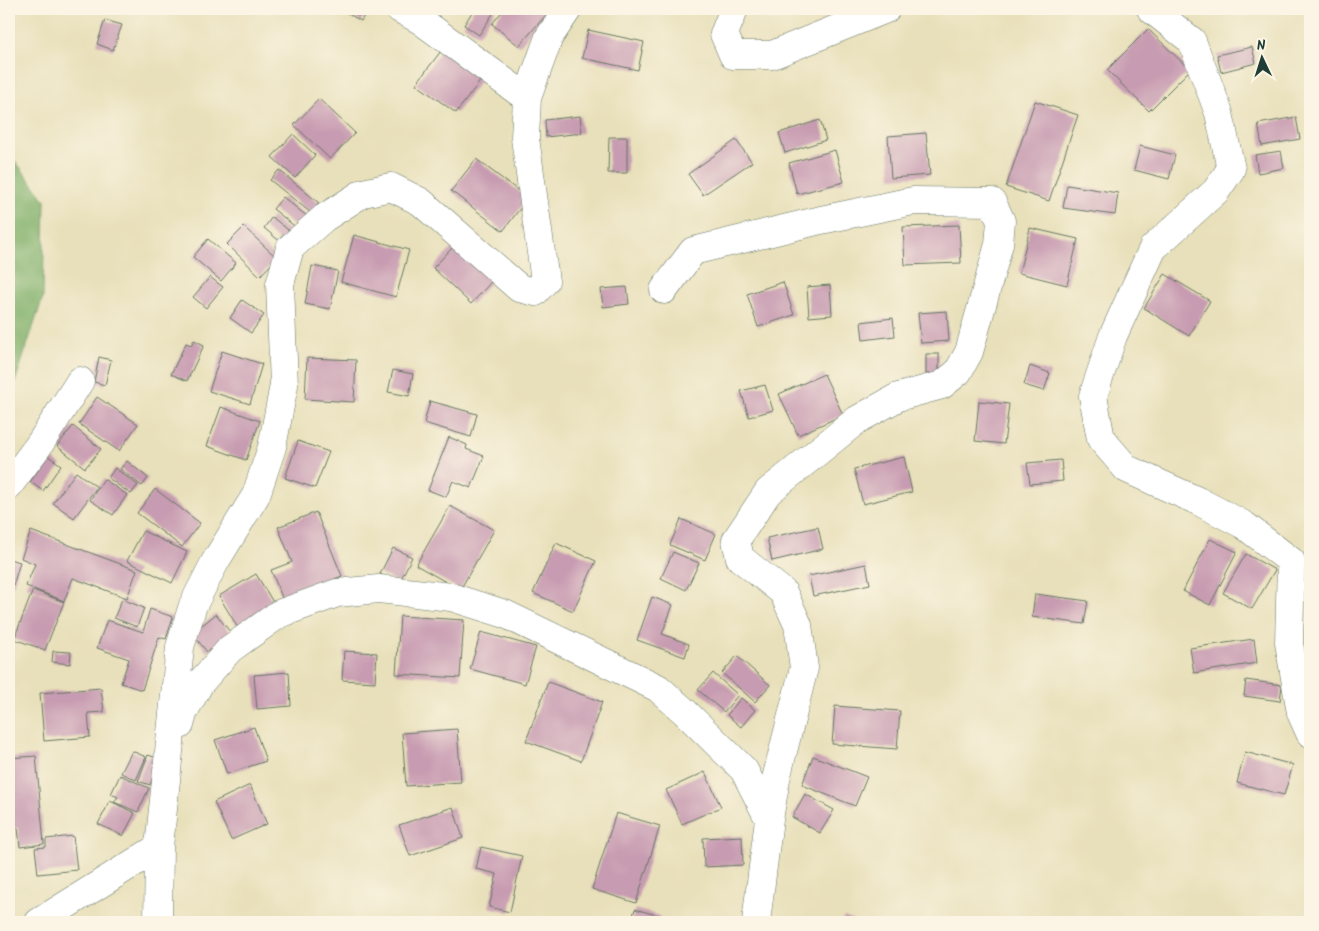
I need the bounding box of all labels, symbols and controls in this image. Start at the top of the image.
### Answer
north arrow [1236,32,1286,82]
text: N [1256,35,1266,57]

